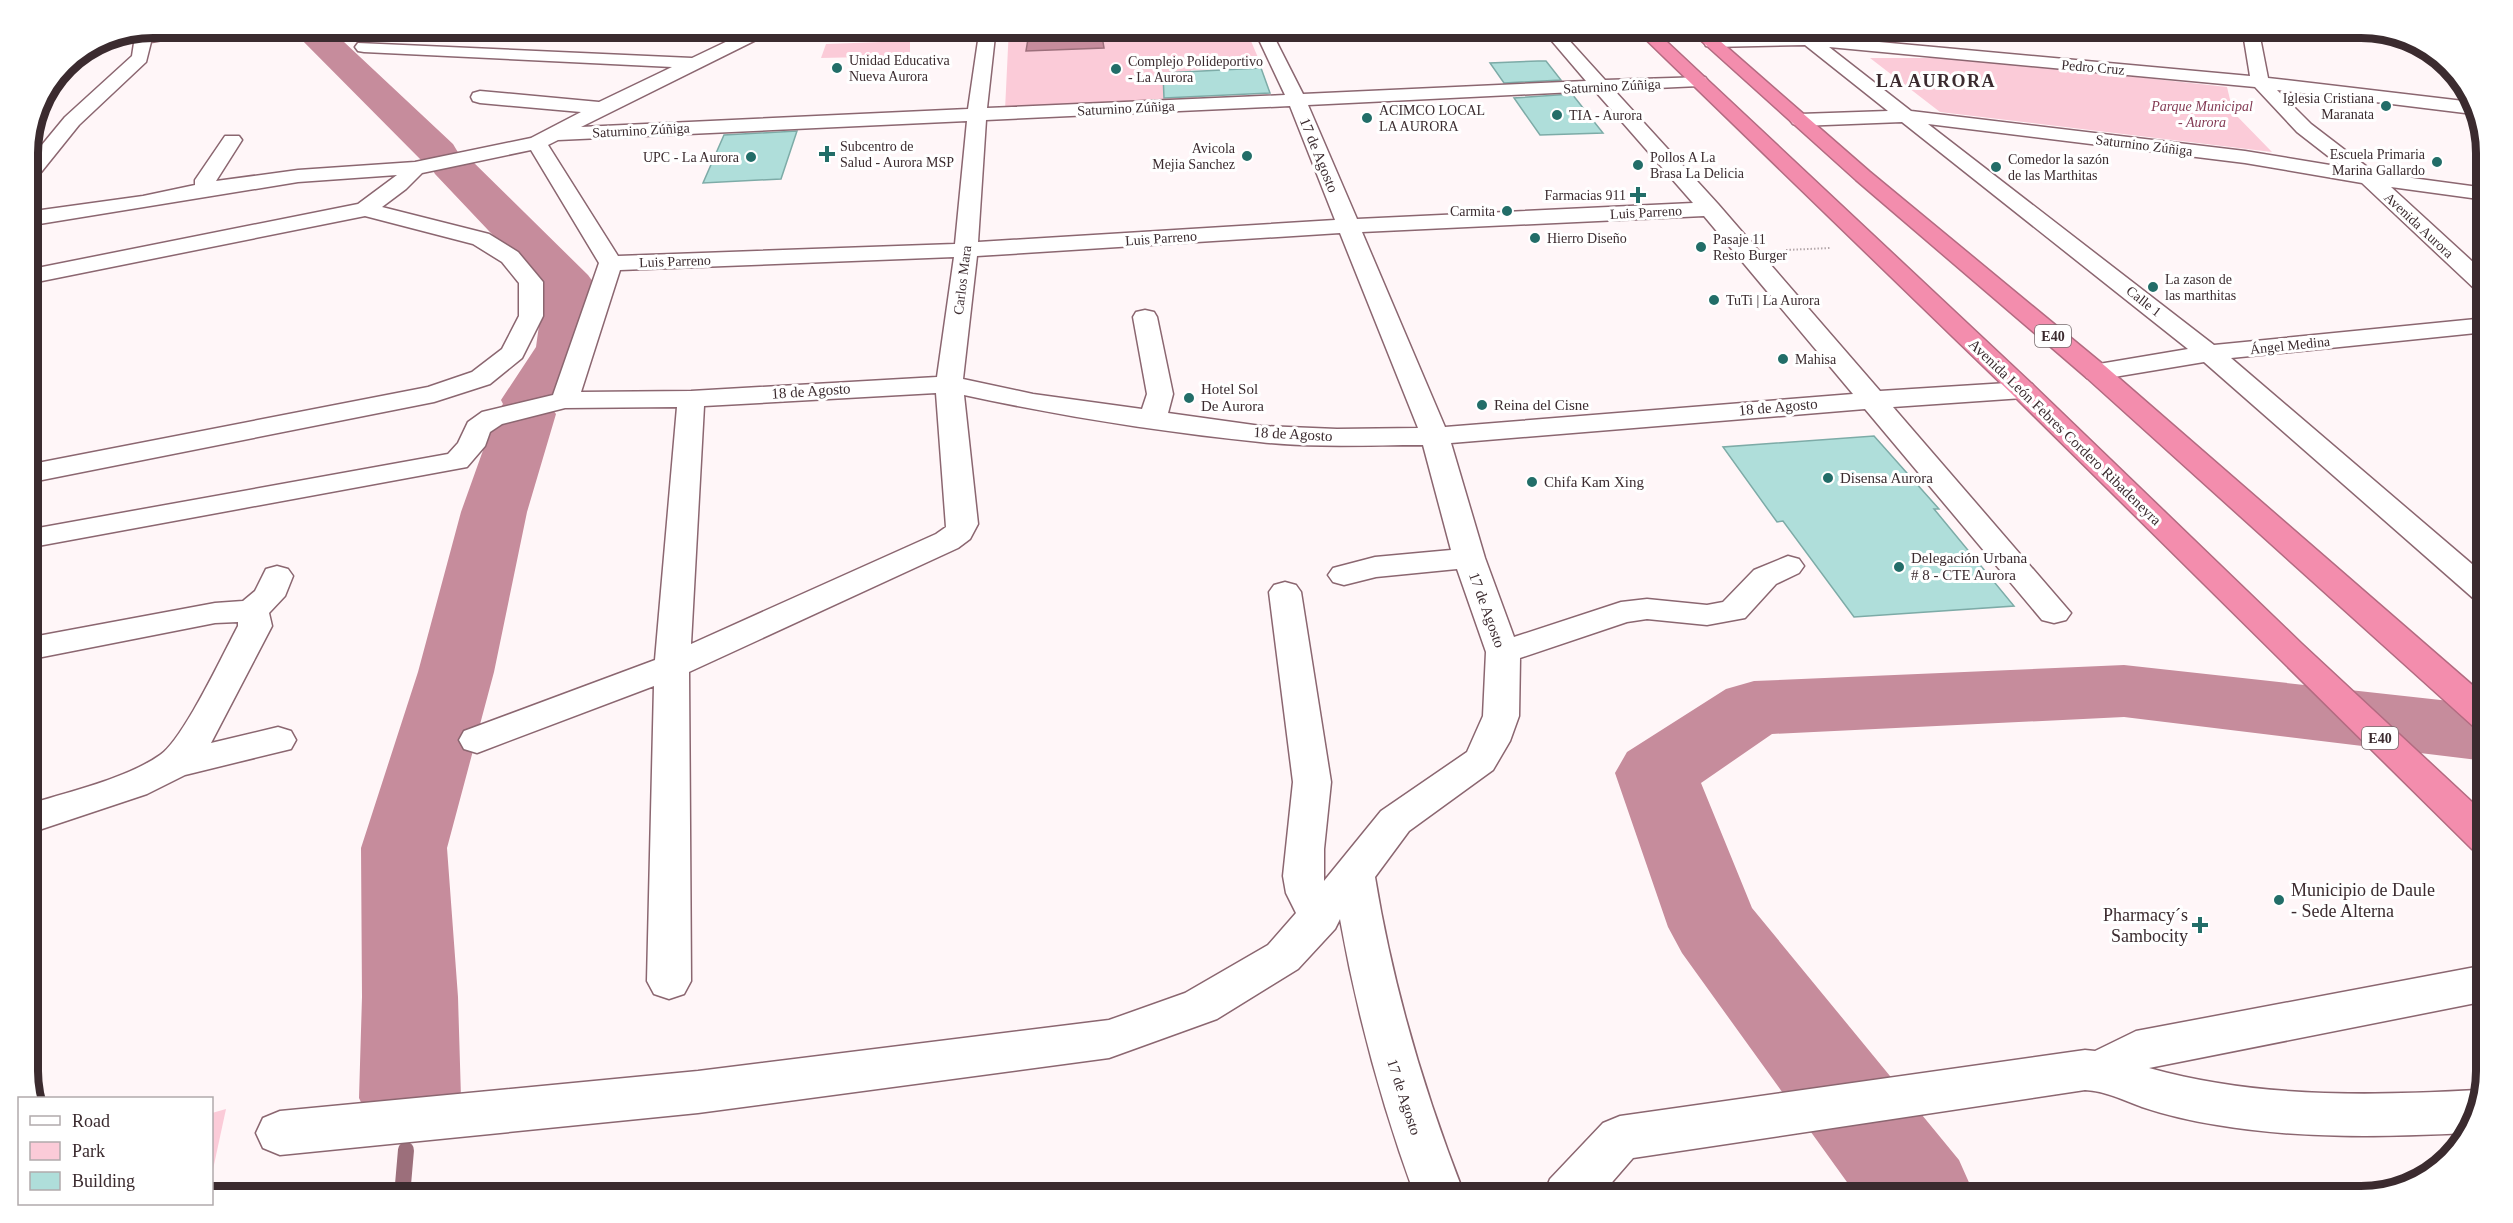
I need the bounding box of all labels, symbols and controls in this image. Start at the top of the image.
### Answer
place label: Unidad Educativa Nueva Aurora [849,53,950,84]
place label: Complejo Polideportivo - La Aurora [1128,54,1263,85]
street label: Pedro Cruz [2061,57,2125,78]
marker: Unidad Educativa Nueva Aurora [830,61,844,75]
marker: Complejo Polideportivo - La Aurora [1109,62,1123,76]
district label: LA AURORA [1876,71,1996,91]
street label: Saturnino Zúñiga [1563,76,1662,97]
place label: Iglesia Cristiana Maranata [2283,91,2375,122]
street label: Saturnino Zúñiga [1077,98,1176,119]
park label: Parque Municipal - Aurora [2150,99,2253,130]
marker: Iglesia Cristiana Maranata [2379,99,2393,113]
place label: ACIMCO LOCAL LA AURORA [1379,103,1485,134]
marker: TIA - Aurora [1550,108,1564,122]
place label: TIA - Aurora [1569,108,1643,123]
marker: ACIMCO LOCAL LA AURORA [1360,111,1374,125]
street label: 17 de Agosto [1297,115,1341,195]
street label: Saturnino Zúñiga [592,120,691,141]
street label: Saturnino Zúñiga [2095,132,2194,159]
place label: Subcentro de Salud - Aurora MSP [840,139,954,170]
place label: Avicola Mejia Sanchez [1152,141,1236,172]
marker: Subcentro de Salud - Aurora MSP [818,145,836,163]
place label: Escuela Primaria Marina Gallardo [2330,147,2426,178]
marker: Avicola Mejia Sanchez [1240,149,1254,163]
place label: UPC - La Aurora [643,150,740,165]
marker: UPC - La Aurora [744,150,758,164]
place label: Pollos A La Brasa La Delicia [1650,150,1745,181]
place label: Comedor la sazón de las Marthitas [2008,152,2109,183]
marker: Escuela Primaria Marina Gallardo [2430,155,2444,169]
marker: Pollos A La Brasa La Delicia [1631,158,1645,172]
marker: Comedor la sazón de las Marthitas [1989,160,2003,174]
place label: Farmacias 911 [1544,188,1626,203]
marker: Farmacias 911 [1631,188,1645,202]
street label: Avenida Aurora [2381,190,2457,262]
street label: Luis Parreno [1610,203,1682,222]
place label: Carmita [1450,204,1496,219]
marker: Carmita [1500,204,1514,218]
street label: Luis Parreno [1125,229,1197,248]
marker: Hierro Diseño [1528,231,1542,245]
place label: Hierro Diseño [1547,231,1627,246]
place label: Pasaje 11 Resto Burger [1713,232,1787,263]
marker: Pasaje 11 Resto Burger [1694,240,1708,254]
street label: Carlos Mara [951,244,974,316]
street label: Luis Parreno [639,253,711,270]
place label: La zason de las marthitas [2165,272,2236,303]
marker: La zason de las marthitas [2146,280,2160,294]
street label: Calle 1 [2123,283,2164,320]
marker: TuTi | La Aurora [1707,293,1721,307]
place label: TuTi | La Aurora [1726,293,1821,308]
road number: E40 [2035,325,2071,347]
street label: Ángel Medina [2249,333,2332,357]
street label: Avenida León Febres Cordero Ribadeneyra [1966,336,2164,528]
marker: Mahisa [1776,352,1790,366]
place label: Mahisa [1795,352,1837,367]
street label: 18 de Agosto [771,380,851,402]
place label: Hotel Sol De Aurora [1201,381,1264,414]
marker: Hotel Sol De Aurora [1182,391,1196,405]
street label: 18 de Agosto [1738,396,1818,418]
place label: Reina del Cisne [1494,397,1589,413]
marker: Reina del Cisne [1475,398,1489,412]
street label: 18 de Agosto [1253,424,1333,444]
place label: Disensa Aurora [1840,470,1933,486]
marker: Disensa Aurora [1821,471,1835,485]
place label: Chifa Kam Xing [1544,474,1644,490]
marker: Chifa Kam Xing [1525,475,1539,489]
place label: Delegación Urbana # 8 - CTE Aurora [1911,550,2028,583]
marker: Delegación Urbana # 8 - CTE Aurora [1892,560,1906,574]
street label: 17 de Agosto [1466,570,1508,650]
road number: E40 [2362,727,2398,749]
place label: Municipio de Daule - Sede Alterna [2291,880,2435,921]
marker: Municipio de Daule - Sede Alterna [2272,893,2286,907]
place label: Pharmacy´s Sambocity [2103,905,2188,946]
marker: Pharmacy´s Sambocity [2193,918,2207,932]
street label: 17 de Agosto [1384,1057,1424,1137]
legend [18,1097,213,1205]
text: Road [72,1111,110,1131]
text: Park [72,1141,105,1161]
text: Building [72,1171,135,1191]

